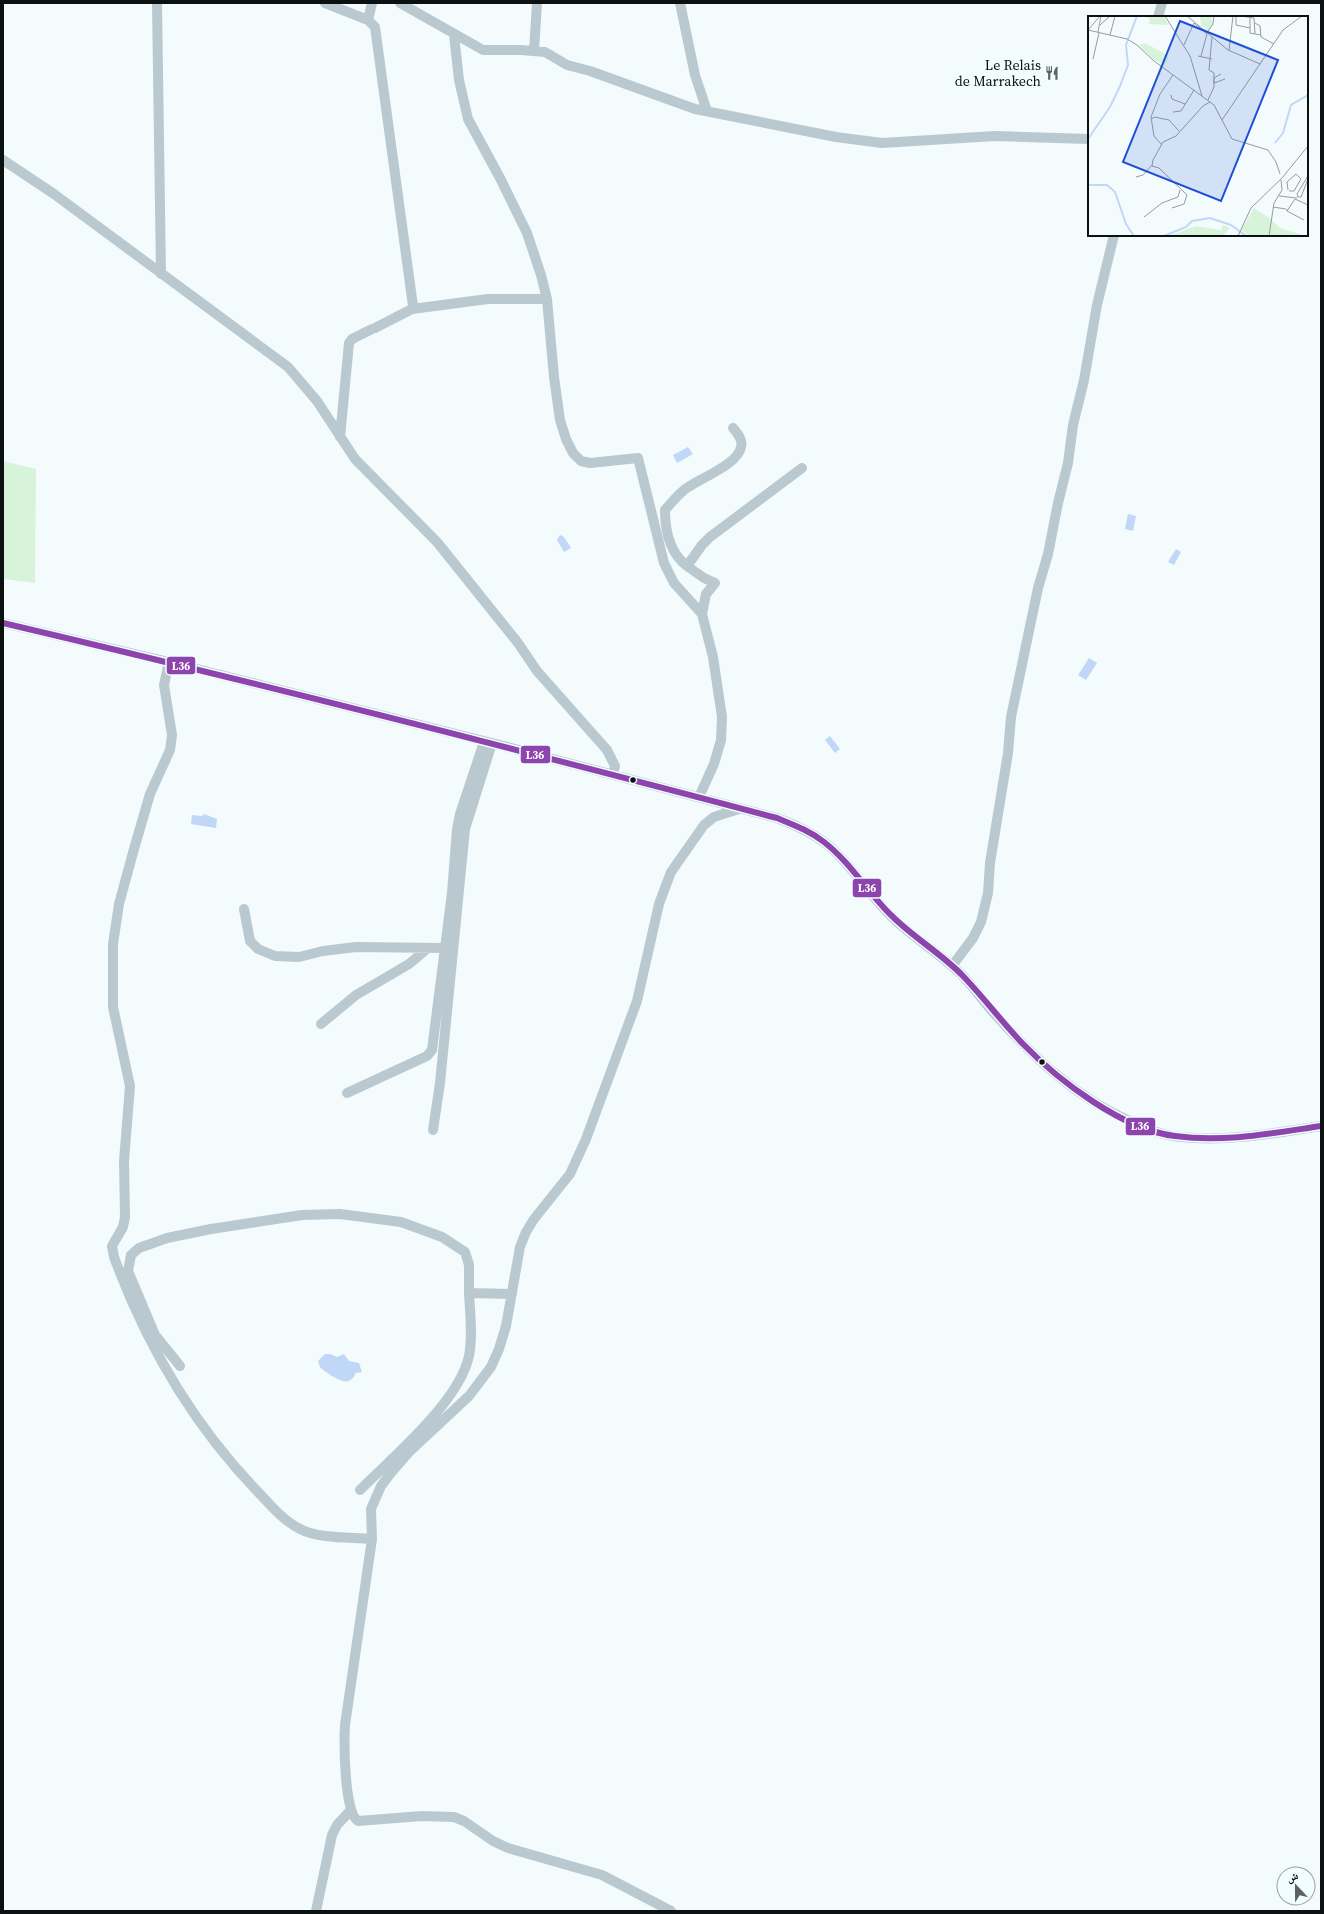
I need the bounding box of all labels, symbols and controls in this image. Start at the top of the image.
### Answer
inset map [1088,16,1308,236]
place label: Le Relais de Marrakech [955,55,1041,91]
restaurant icon: Le Relais de Marrakech [1044,65,1060,81]
line badge: L36 [166,656,196,675]
text: L36 [172,659,190,674]
line badge: L36 [520,745,551,764]
text: L36 [526,748,544,763]
unlabelled marker [628,775,638,785]
line badge: L36 [852,878,882,898]
text: L36 [858,881,876,896]
unlabelled marker [1037,1057,1047,1067]
line badge: L36 [1125,1117,1156,1136]
text: L36 [1131,1119,1149,1134]
north arrow [1276,1866,1316,1906]
text: ش [1284,1868,1301,1886]

